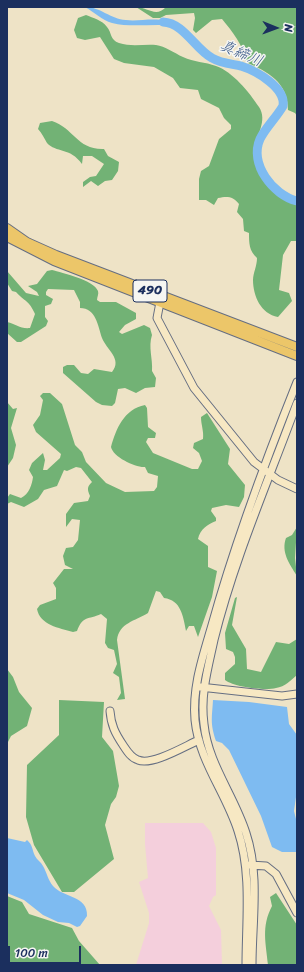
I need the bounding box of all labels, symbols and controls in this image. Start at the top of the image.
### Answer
north arrow [256,8,296,48]
text: N [279,24,298,32]
water label: 真締川 [217,37,265,71]
road number: 490 [133,280,167,302]
scale bar [10,938,83,964]
text: 100 m [15,942,48,964]

